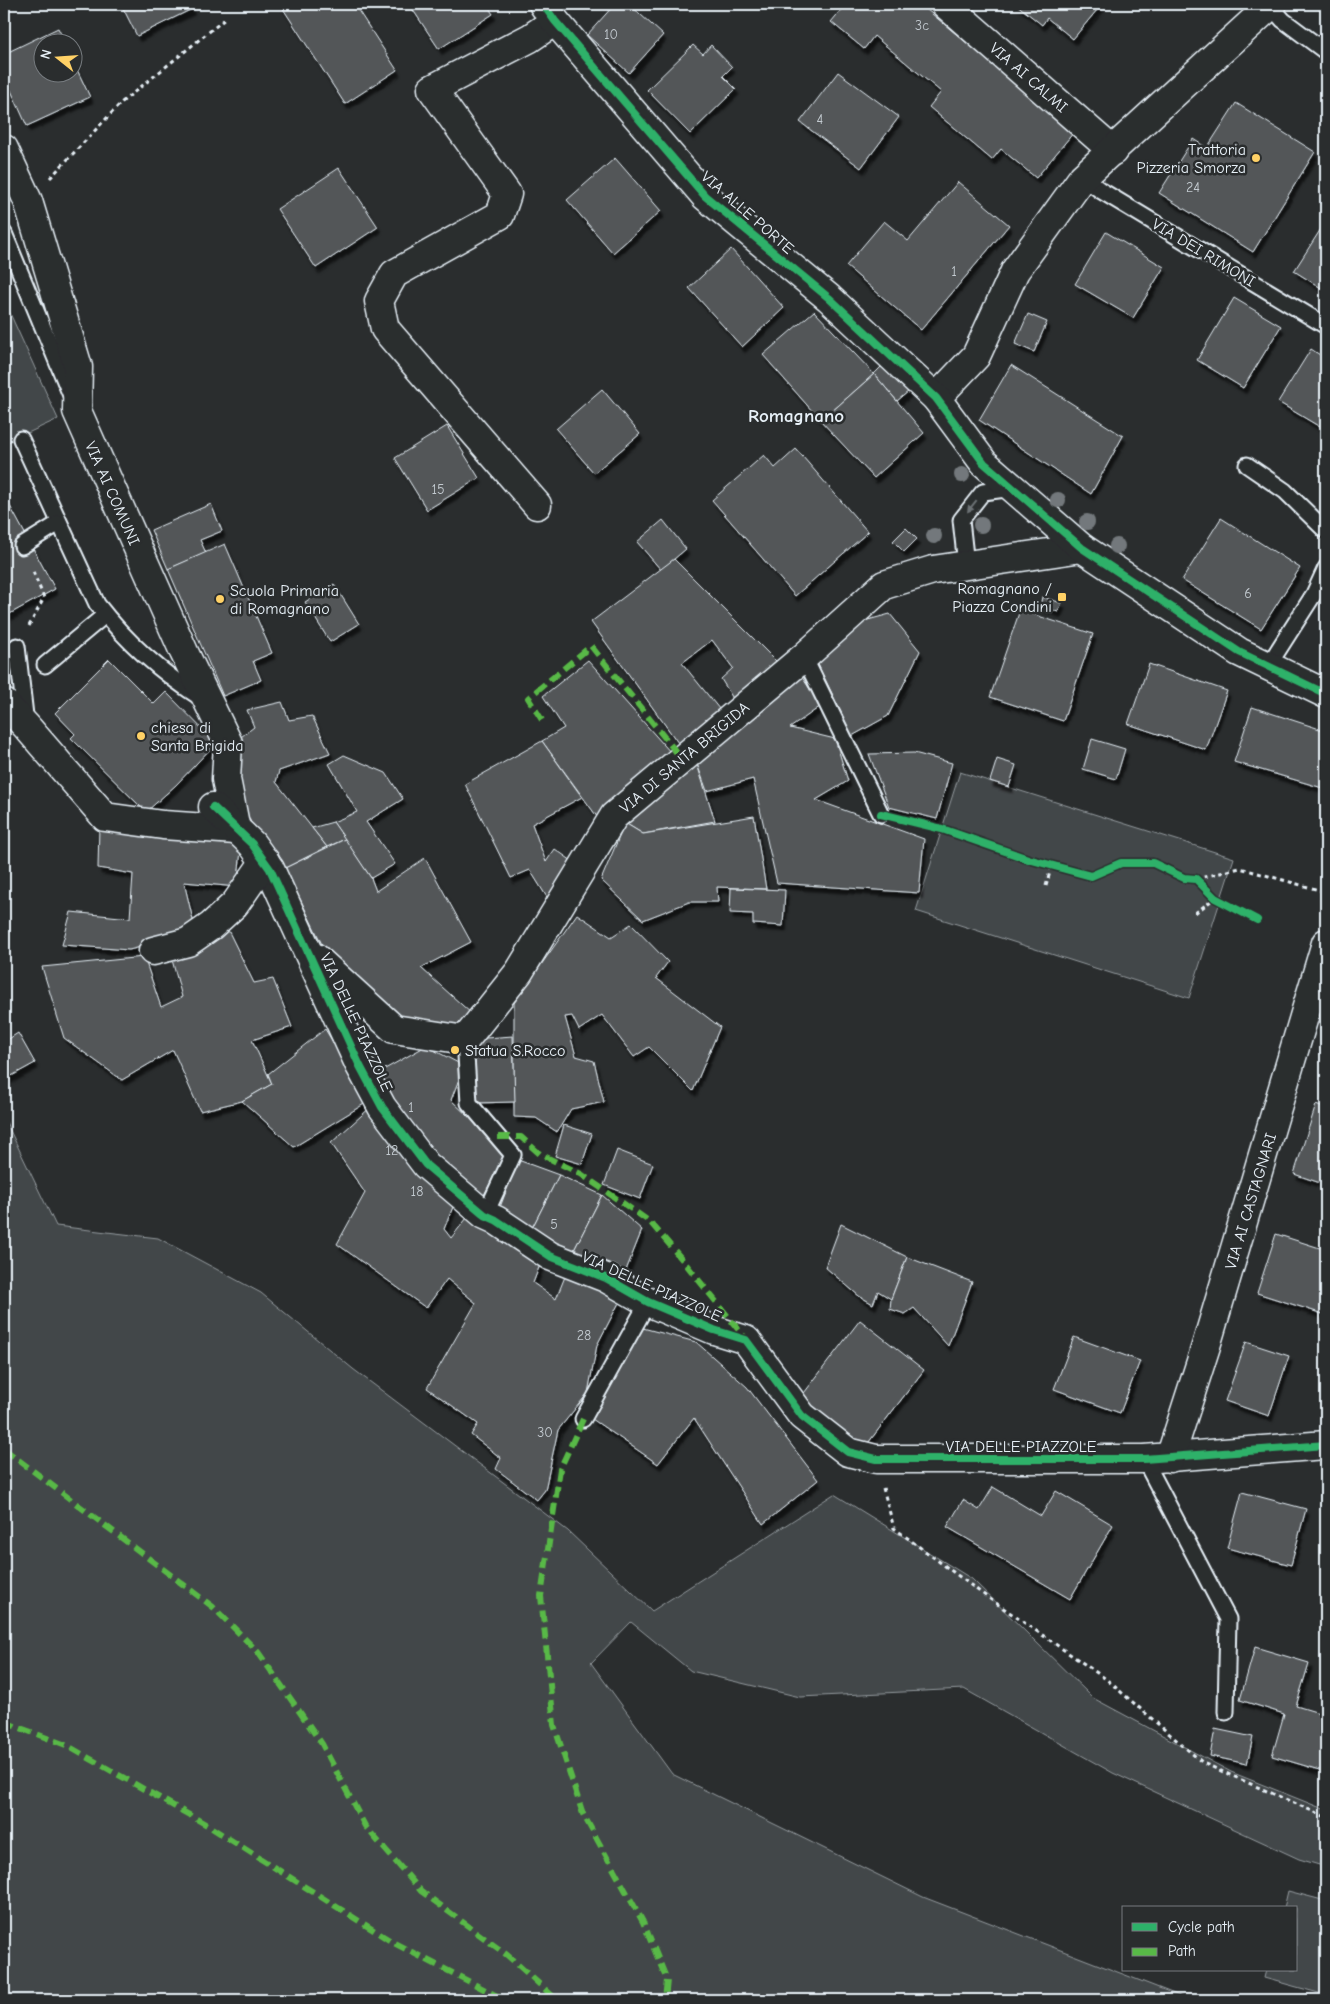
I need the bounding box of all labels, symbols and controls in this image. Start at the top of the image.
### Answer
house number: 3c [915,17,929,34]
house number: 10 [604,26,618,43]
north arrow [32,32,82,82]
street label: VIA AI CALMI [986,39,1071,116]
text: N [37,47,56,61]
house number: 4 [817,111,824,128]
place label: Trattoria Pizzeria Smorza [1137,141,1246,177]
marker: Trattoria Pizzeria Smorza [1250,152,1262,164]
street label: VIA ALLE PORTE [697,168,797,258]
house number: 24 [1186,179,1200,196]
street label: VIA DEI RIMONI [1149,215,1258,291]
house number: 1 [951,263,957,280]
district label: Romagnano [748,405,844,427]
street label: VIA AI COMUNI [81,439,143,548]
house number: 15 [431,481,445,498]
one-way arrow [966,500,977,513]
place label: Romagnano / Piazza Condini [952,580,1052,616]
place label: Scuola Primaria di Romagnano [230,582,339,618]
house number: 6 [1244,585,1252,602]
marker: Romagnano / Piazza Condini [1056,591,1068,603]
marker: Scuola Primaria di Romagnano [214,593,226,605]
street label: VIA DI SANTA BRIGIDA [616,698,753,817]
place label: chiesa di Santa Brigida [151,719,243,755]
marker: chiesa di Santa Brigida [135,730,147,742]
street label: VIA DELLE PIAZZOLE [316,950,396,1095]
place label: Statua S.Rocco [465,1042,566,1060]
marker: Statua S.Rocco [449,1044,461,1056]
house number: 1 [408,1099,414,1116]
street label: VIA AI CASTAGNARI [1222,1131,1280,1272]
house number: 12 [386,1142,398,1159]
house number: 18 [411,1183,423,1200]
house number: 5 [550,1216,558,1233]
street label: VIA DELLE PIAZZOLE [579,1248,724,1326]
house number: 28 [577,1327,591,1344]
house number: 30 [537,1424,553,1441]
street label: VIA DELLE PIAZZOLE [946,1438,1097,1456]
legend [1122,1906,1298,1972]
text: Cycle path [1168,1918,1235,1936]
text: Path [1168,1942,1196,1960]

